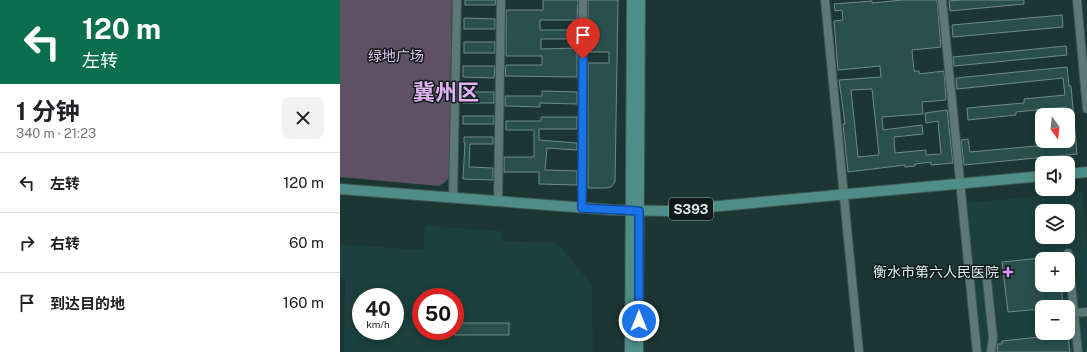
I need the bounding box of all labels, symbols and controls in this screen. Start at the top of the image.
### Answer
text: 120 m [82,12,161,45]
icon: left [16,16,68,68]
pin [566,18,600,59]
icon: arrive [572,24,594,46]
park label: 绿地广场 [368,48,424,64]
text: 左转 [82,50,118,71]
district label: 冀州区 [413,79,479,105]
text: 1 分钟 [16,97,80,125]
button: close [282,97,324,139]
north arrow [1035,108,1075,148]
map controls [1035,108,1075,340]
text: 340 m · 21:23 [16,126,96,141]
button: sound [1035,156,1075,196]
icon: left [16,172,38,194]
text: 120 m [283,174,324,191]
text: 左转 [50,175,80,192]
road number: S393 [669,198,713,220]
button: layers [1035,204,1075,244]
icon: right [16,232,38,254]
text: 60 m [289,234,324,251]
text: 右转 [50,235,80,252]
button: + [1035,252,1075,292]
place label: 衡水市第六人民医院 [873,264,999,280]
marker: 衡水市第六人民医院 [1002,266,1014,278]
speed limit sign: 50 [412,288,464,340]
icon: arrive [16,292,38,314]
text: 160 m [283,294,324,311]
text: 到达目的地 [50,295,125,312]
text: 40 [365,297,391,321]
position arrow [618,300,660,342]
button: − [1035,300,1075,340]
text: km/h [366,318,390,330]

